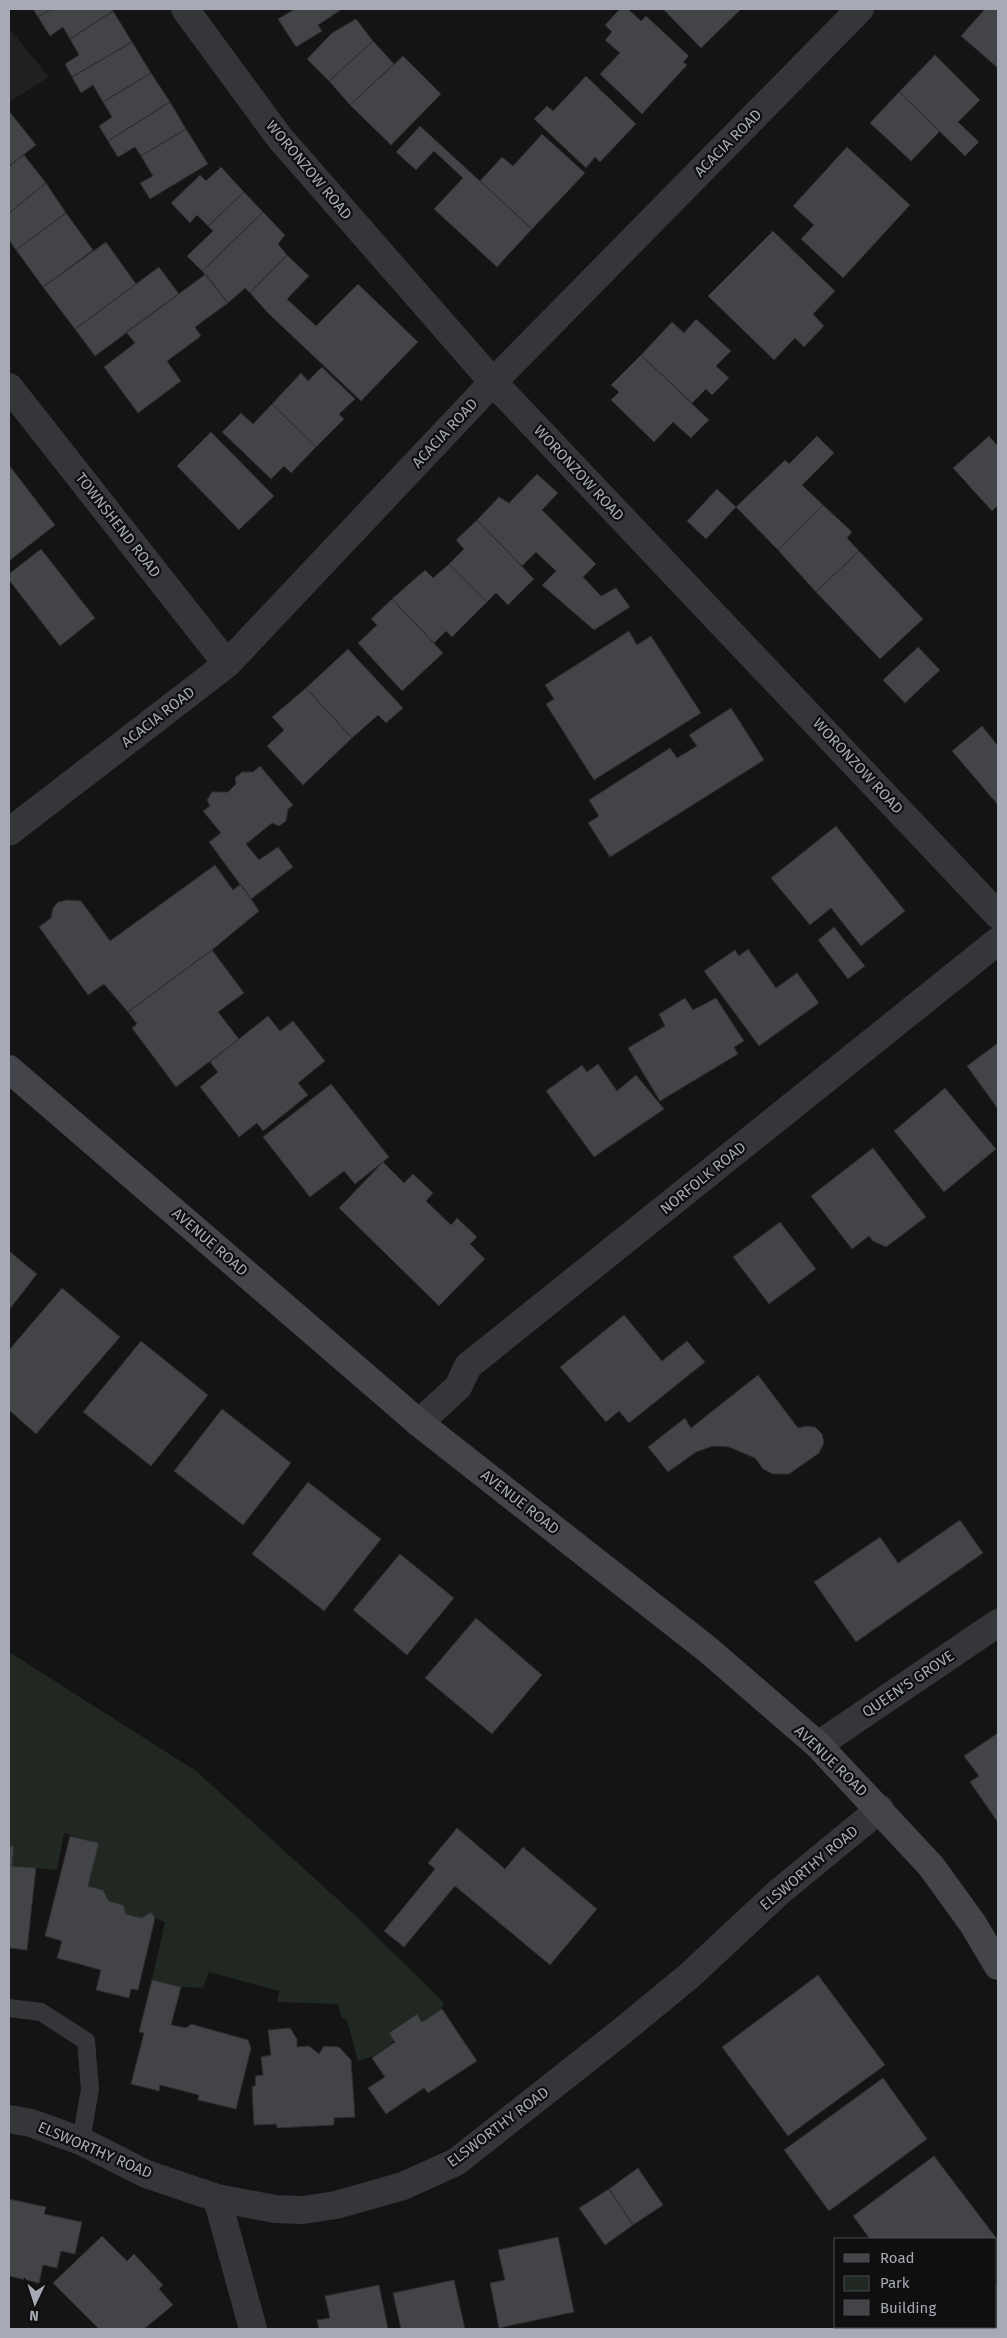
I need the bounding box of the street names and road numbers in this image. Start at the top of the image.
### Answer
street label: ACACIA ROAD [690,105,766,181]
street label: WORONZOW ROAD [262,117,356,223]
street label: ACACIA ROAD [408,395,482,471]
street label: WORONZOW ROAD [530,422,628,524]
street label: TOWNSHEND ROAD [72,469,164,581]
street label: ACACIA ROAD [118,683,198,751]
street label: WORONZOW ROAD [809,715,907,817]
street label: NORFOLK ROAD [657,1138,749,1218]
street label: AVENUE ROAD [168,1204,252,1280]
street label: AVENUE ROAD [477,1466,563,1538]
street label: QUEEN'S GROVE [859,1647,957,1721]
street label: AVENUE ROAD [791,1722,871,1800]
street label: ELSWORTHY ROAD [756,1822,862,1914]
street label: ELSWORTHY ROAD [444,2083,552,2171]
street label: ELSWORTHY ROAD [35,2118,155,2182]

